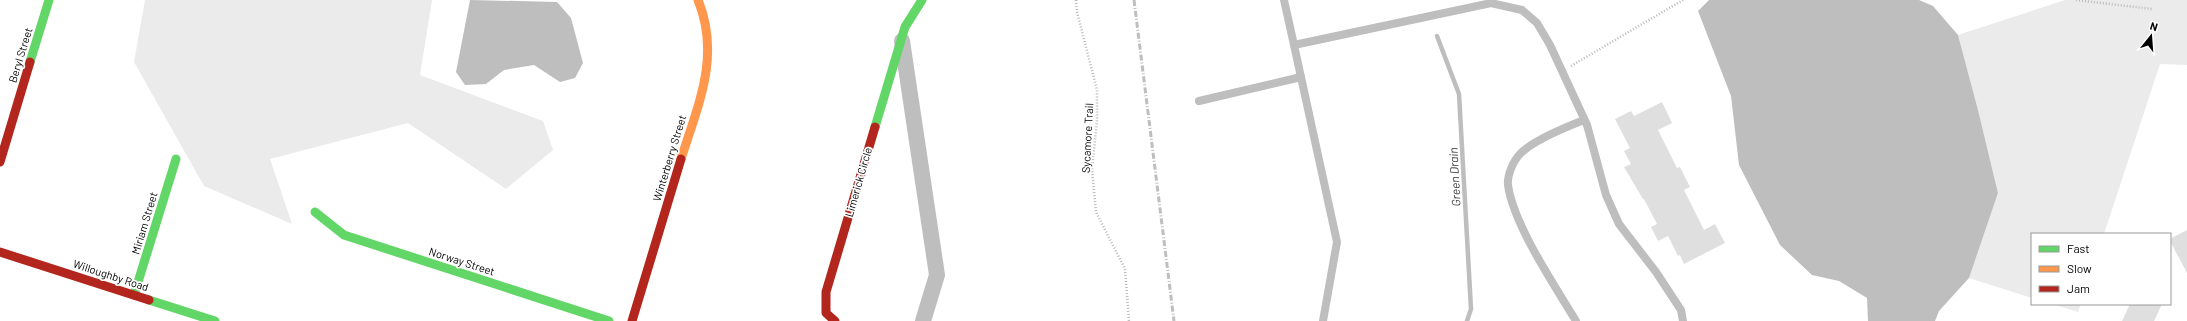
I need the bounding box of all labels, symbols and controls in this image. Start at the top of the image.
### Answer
north arrow [2131,16,2171,56]
text: N [2149,19,2159,33]
street label: Beryl Street [5,26,35,84]
street label: Sycamore Trail [1079,103,1095,173]
street label: Winterberry Street [650,113,688,203]
street label: Limerick Circle [842,146,874,218]
water label: Green Drain [1445,147,1463,207]
street label: Miriam Street [128,190,160,256]
legend [2031,233,2171,305]
text: Fast [2067,241,2090,255]
street label: Norway Street [427,244,497,278]
street label: Willoughby Road [72,257,150,293]
text: Slow [2067,261,2092,275]
text: Jam [2067,281,2090,295]

